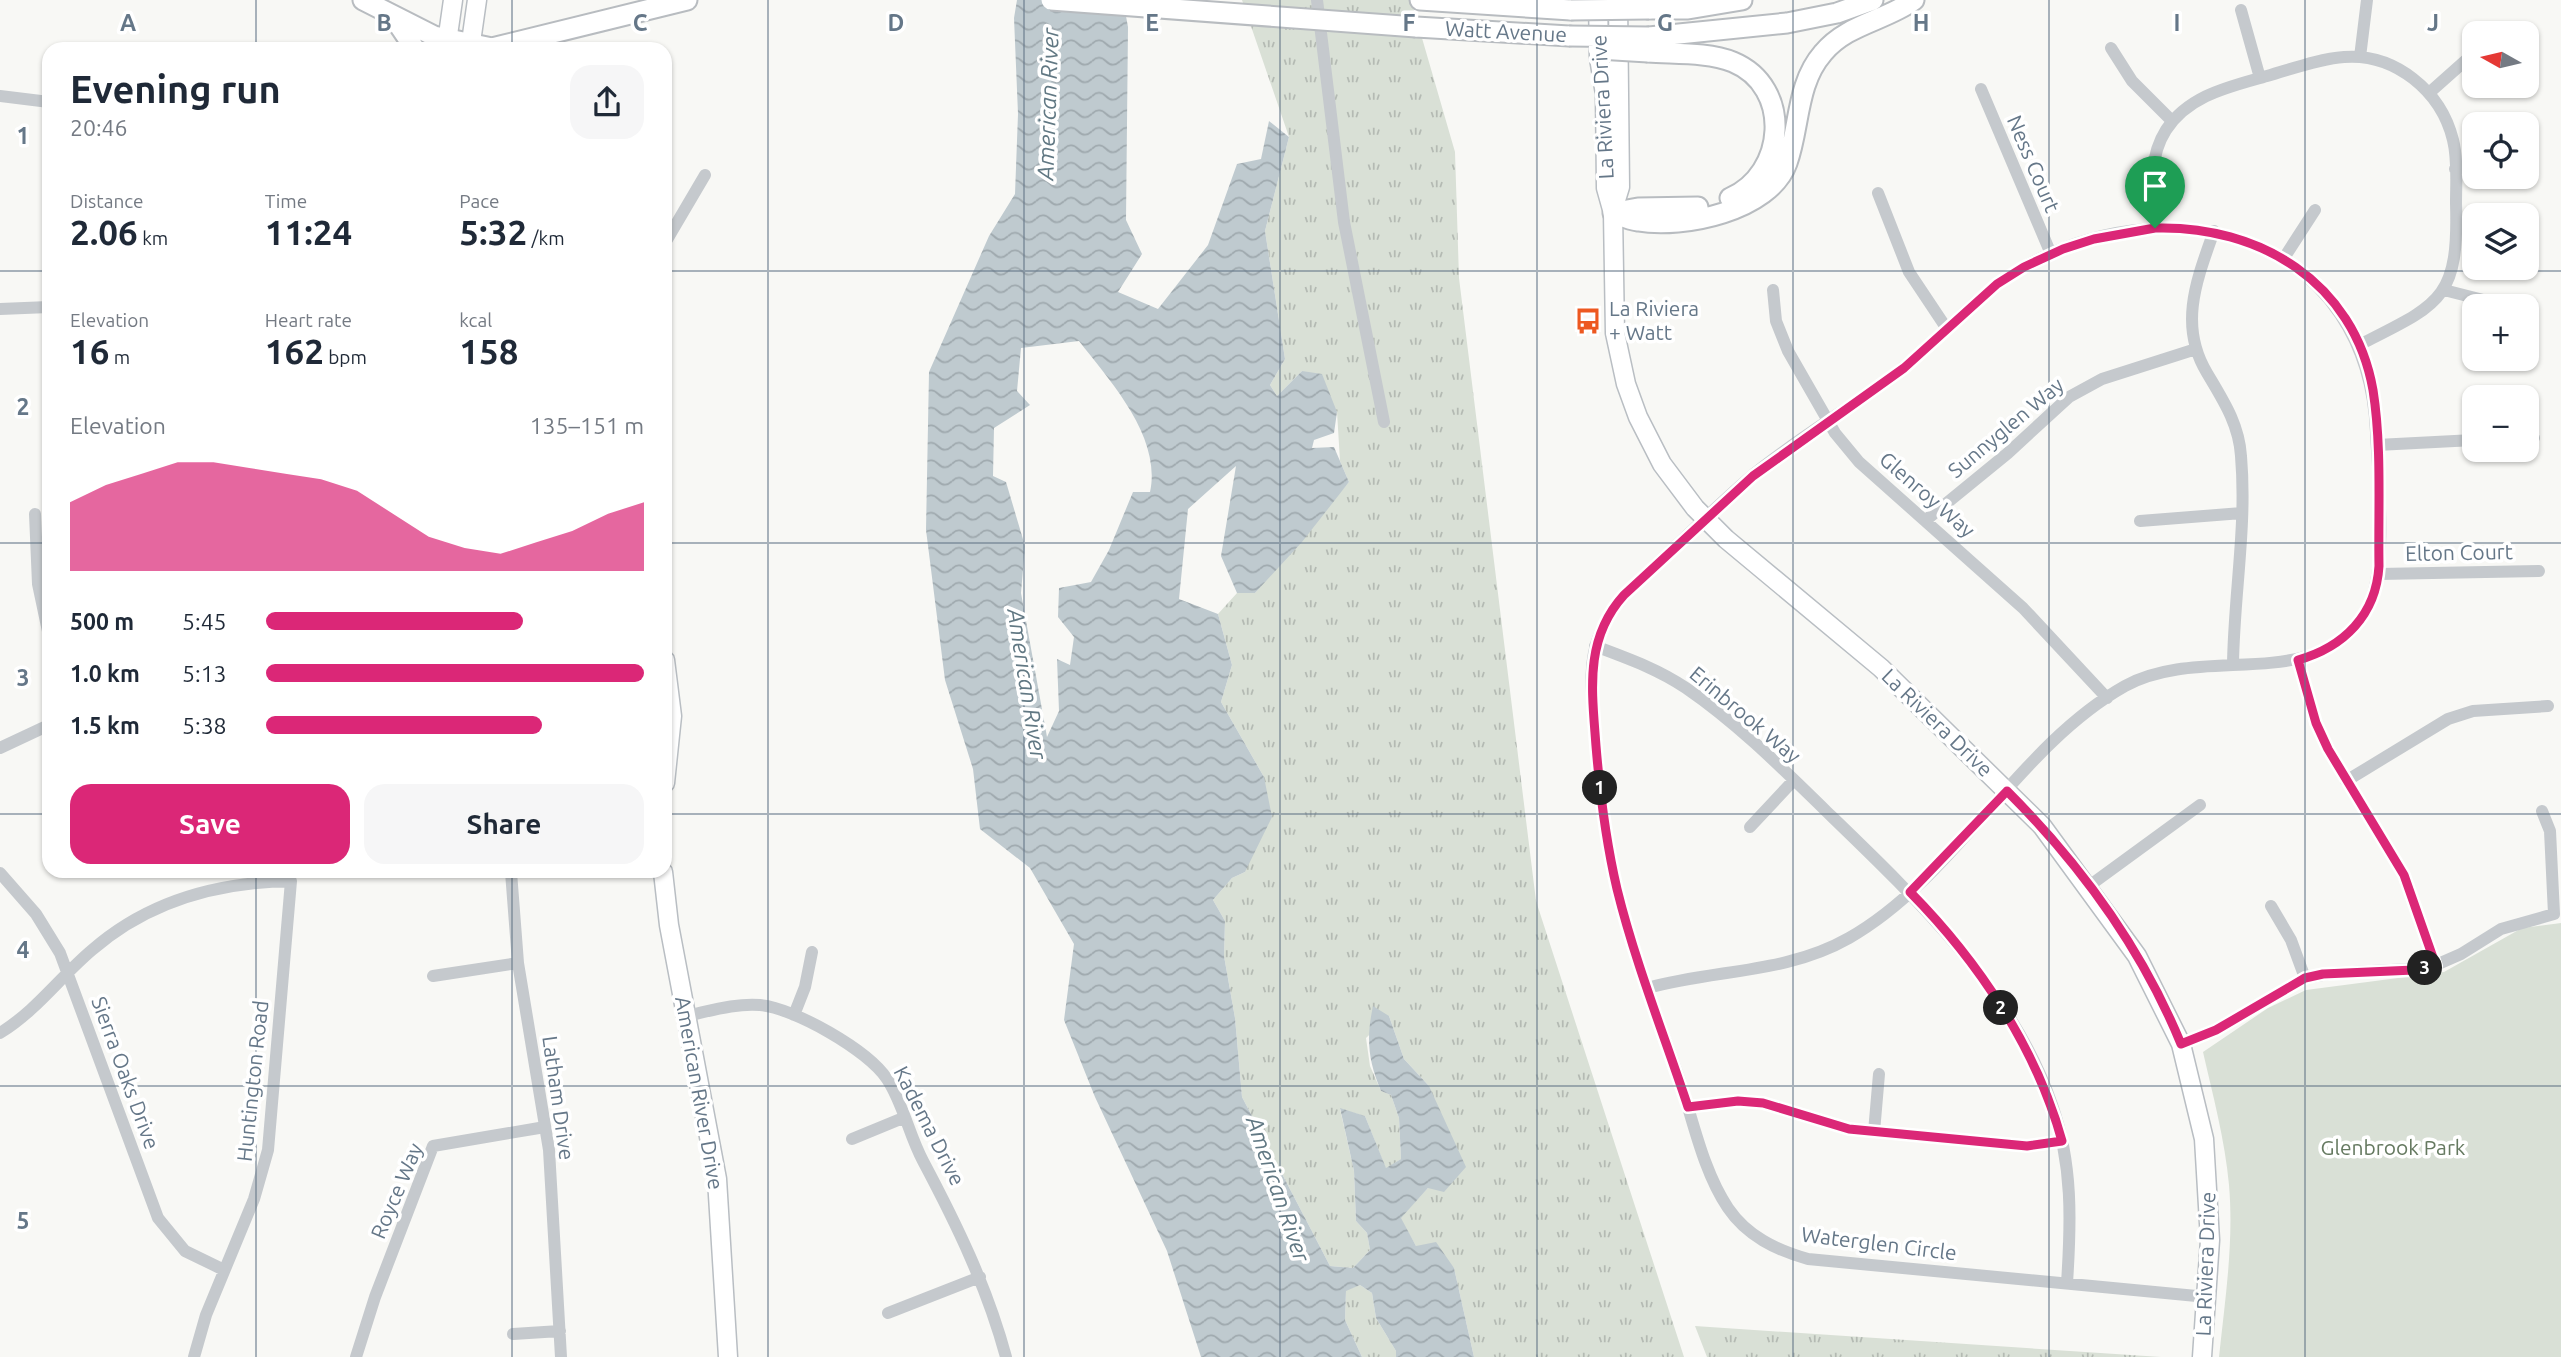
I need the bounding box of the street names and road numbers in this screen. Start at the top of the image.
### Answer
street label: Watt Avenue [1445,16,1568,46]
street label: La Riviera Drive [1586,34,1618,180]
street label: Ness Court [2003,112,2065,216]
street label: Sunnyglen Way [1943,372,2068,482]
street label: Glenroy Way [1875,446,1980,542]
street label: Elton Court [2405,539,2513,565]
street label: Erinbrook Way [1685,661,1806,767]
street label: La Riviera Drive [1877,663,1998,781]
street label: Sierra Oaks Drive [87,993,165,1152]
street label: American River Drive [671,994,729,1191]
street label: Huntington Road [232,999,272,1163]
street label: Latham Drive [538,1034,580,1161]
street label: Kadema Drive [890,1062,970,1189]
street label: Royce Way [365,1139,427,1242]
street label: La Riviera Drive [2190,1191,2220,1337]
street label: Waterglen Circle [1800,1222,1958,1264]

